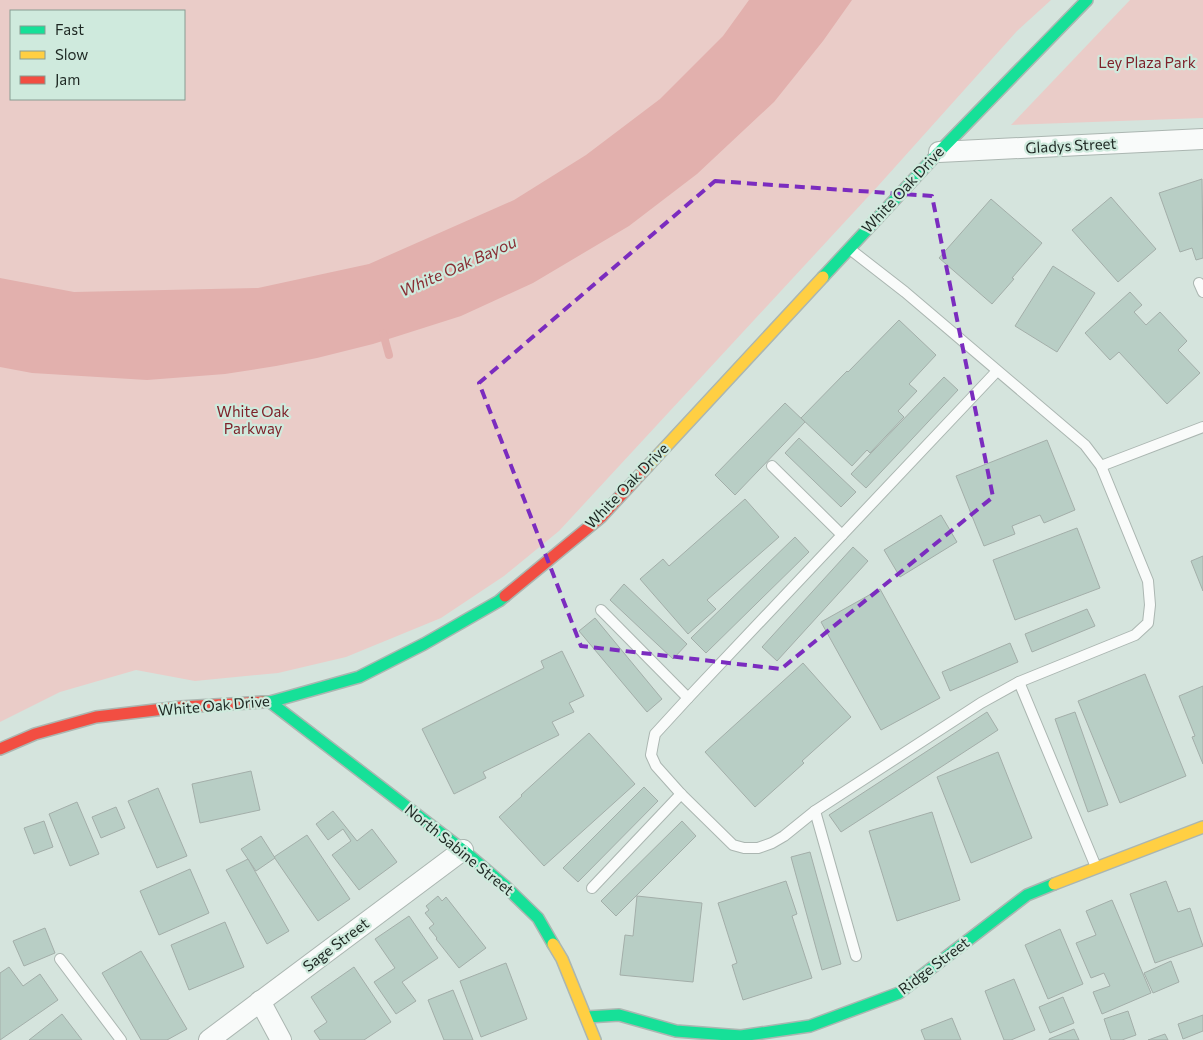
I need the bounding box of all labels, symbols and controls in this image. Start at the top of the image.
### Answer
legend [10,10,185,100]
text: Fast [55,20,84,38]
text: Slow [55,45,88,63]
park label: Ley Plaza Park [1098,53,1196,71]
text: Jam [55,70,80,88]
street label: Gladys Street [1025,134,1117,156]
street label: White Oak Drive [858,142,947,236]
water label: White Oak Bayou [397,231,519,300]
park label: White Oak Parkway [217,402,289,437]
street label: White Oak Drive [581,439,672,532]
street label: White Oak Drive [157,691,271,719]
street label: North Sabine Street [401,800,518,899]
street label: Sage Street [299,914,372,975]
street label: Ridge Street [895,933,972,998]

